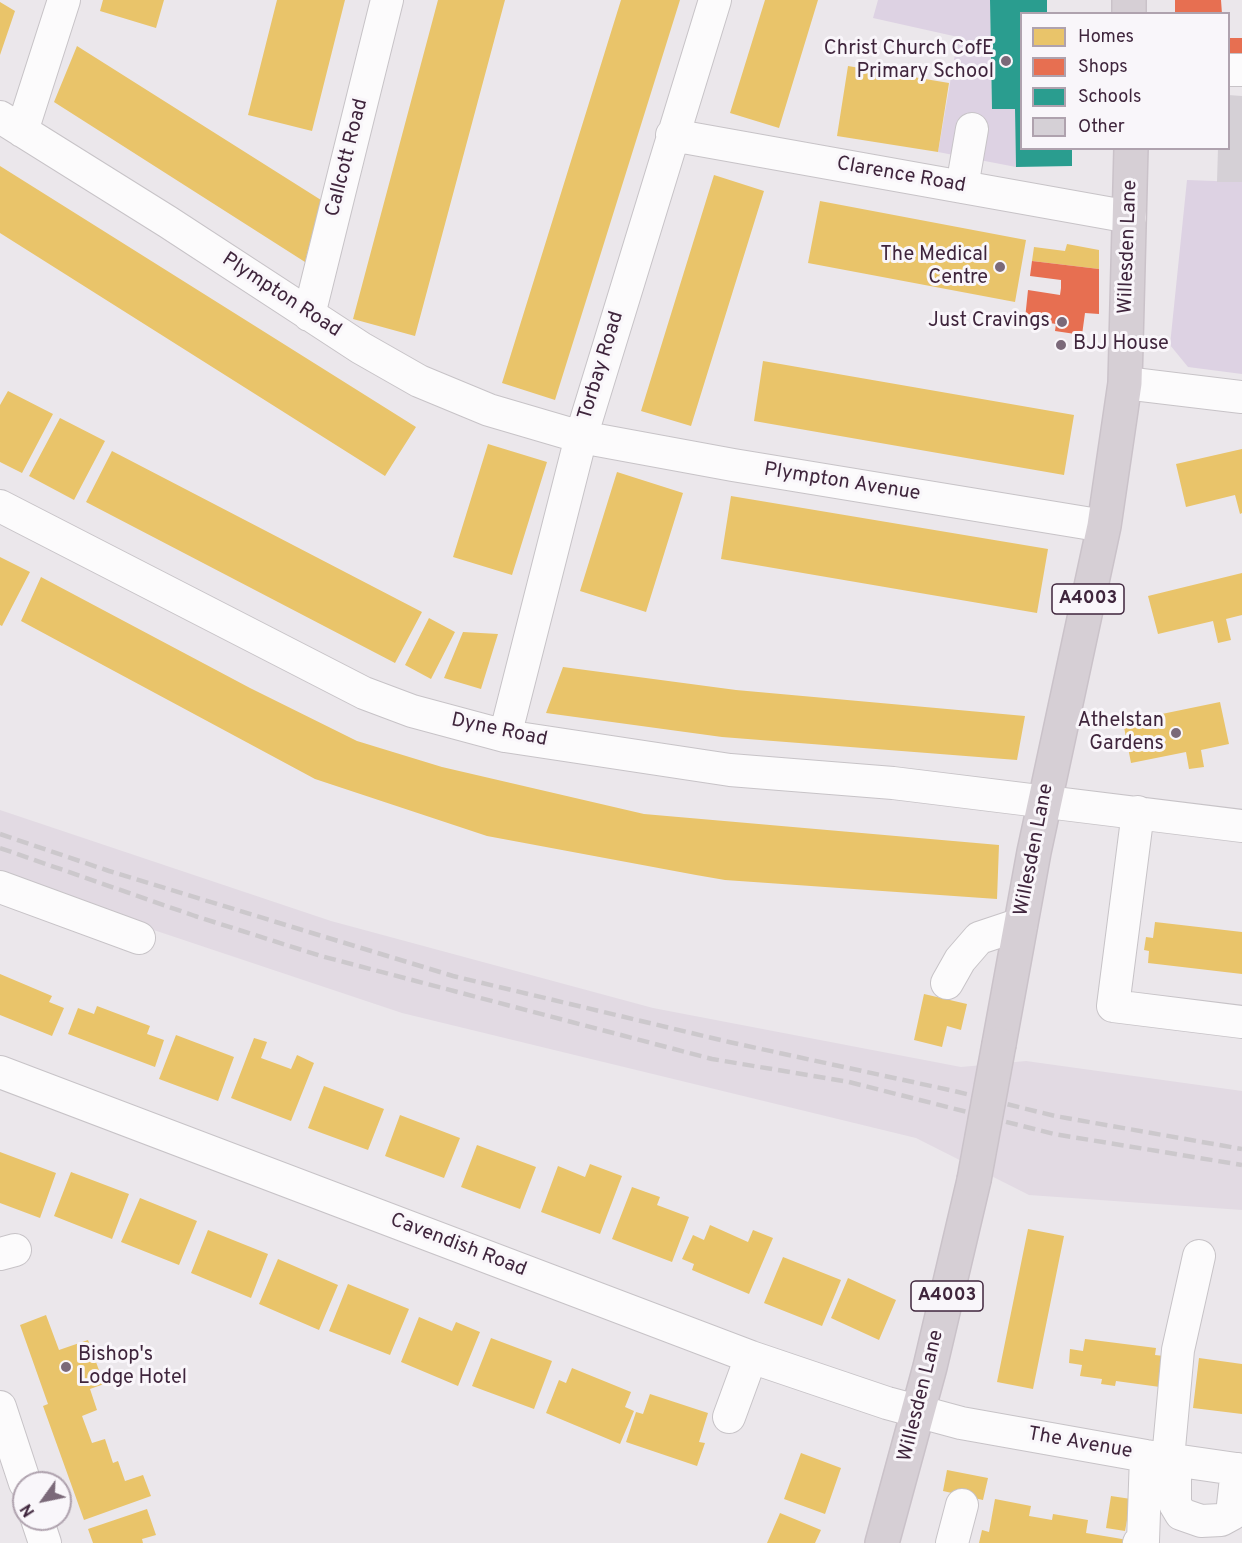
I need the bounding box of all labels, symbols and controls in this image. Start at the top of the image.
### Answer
legend [1020,12,1230,150]
text: Homes [1078,26,1134,49]
place label: Christ Church CofE Primary School [824,38,994,85]
marker: Christ Church CofE Primary School [999,54,1013,68]
text: Shops [1078,56,1128,79]
text: Schools [1078,86,1141,109]
street label: Callcott Road [322,96,374,220]
text: Other [1078,116,1125,139]
street label: Clarence Road [835,153,967,199]
street label: Willesden Lane [1115,179,1143,315]
place label: The Medical Centre [880,244,988,291]
street label: Plympton Road [217,248,345,344]
marker: The Medical Centre [993,260,1007,274]
street label: Torbay Road [574,309,630,423]
place label: Just Cravings [928,310,1050,334]
marker: Just Cravings [1055,315,1069,329]
place label: BJJ House [1073,333,1169,357]
marker: BJJ House [1054,338,1068,352]
street label: Plympton Avenue [762,459,922,507]
road number: A4003 [1052,584,1124,614]
street label: Dyne Road [449,709,549,753]
place label: Athelstan Gardens [1077,710,1164,757]
marker: Athelstan Gardens [1169,726,1183,740]
street label: Willesden Lane [1010,782,1060,918]
street label: Cavendish Road [386,1209,530,1283]
road number: A4003 [911,1281,983,1311]
street label: Willesden Lane [894,1328,950,1464]
place label: Bishop's Lodge Hotel [78,1344,187,1391]
marker: Bishop's Lodge Hotel [59,1360,73,1374]
street label: The Avenue [1026,1423,1134,1465]
north arrow [12,1471,72,1531]
text: N [17,1499,40,1520]

